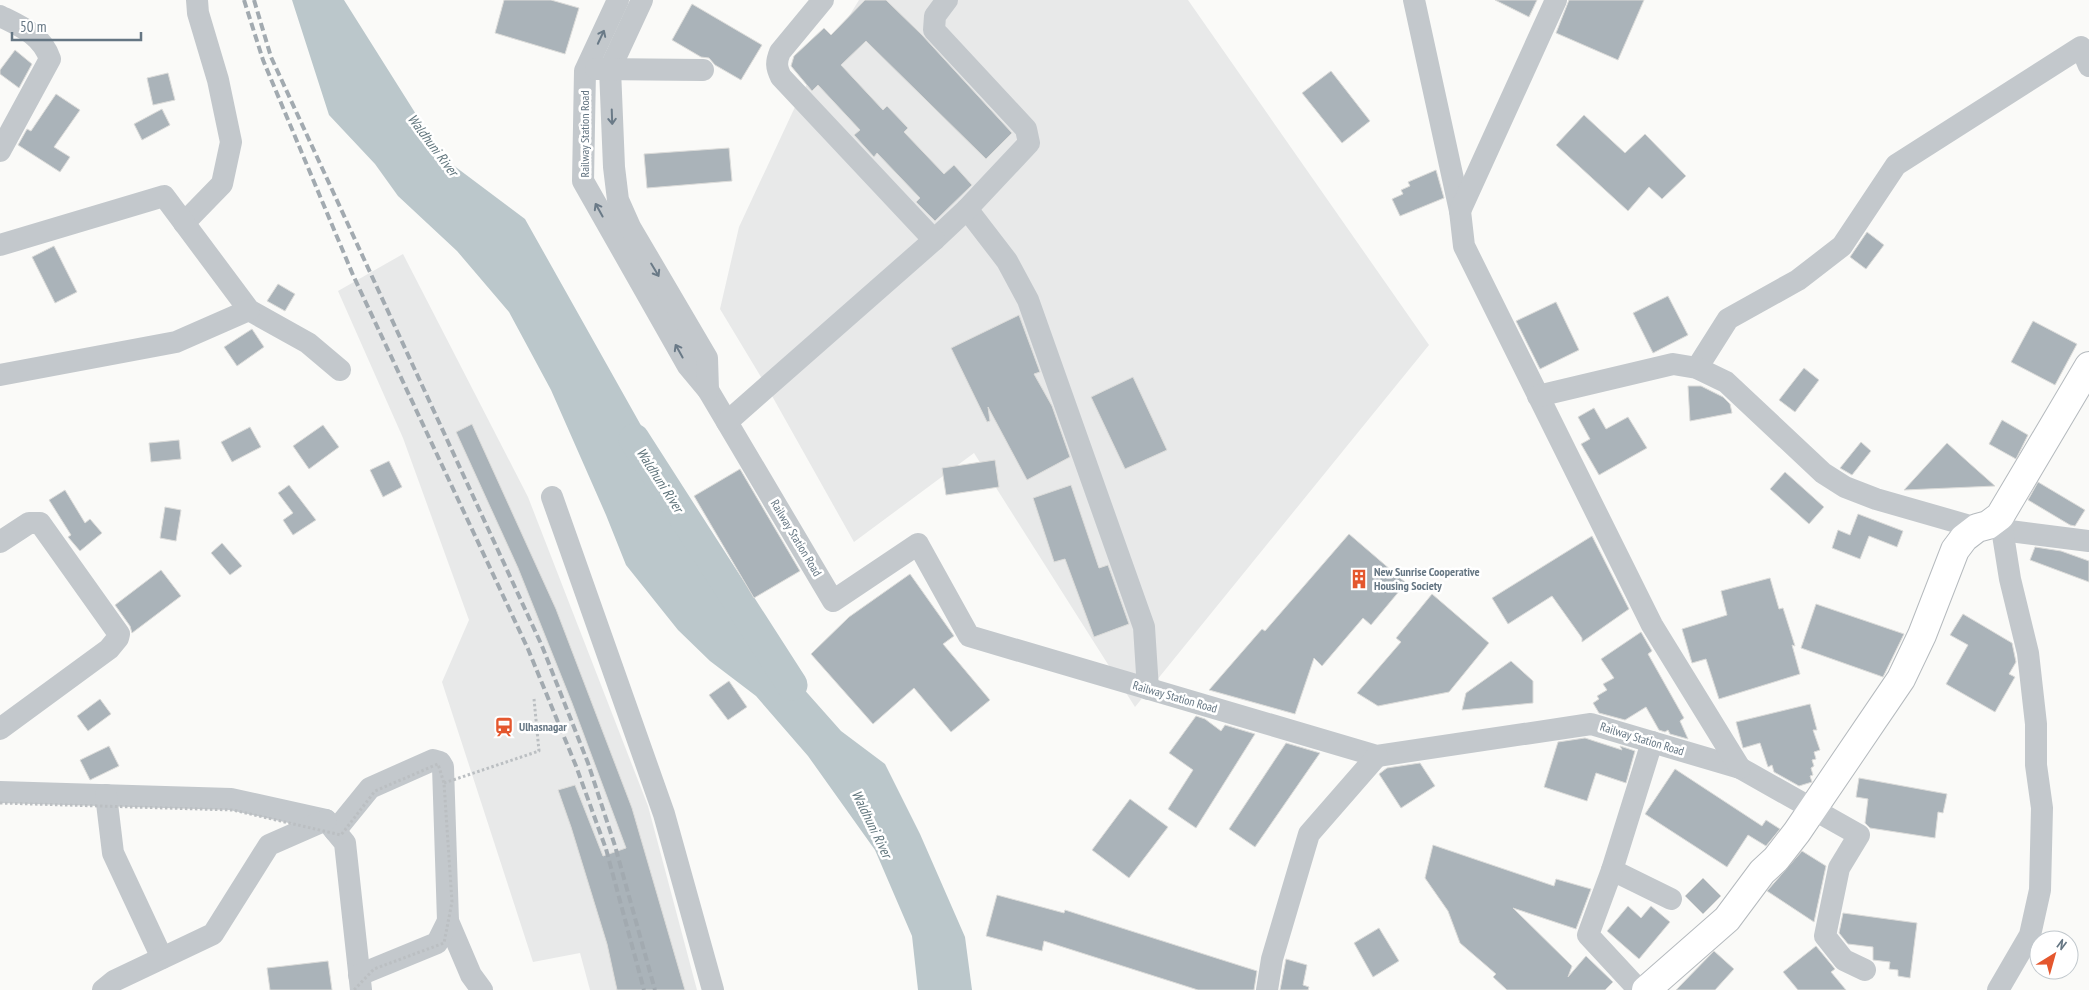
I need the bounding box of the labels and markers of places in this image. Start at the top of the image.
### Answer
place label: New Sunrise Cooperative Housing Society [1374,564,1480,593]
building icon: New Sunrise Cooperative Housing Society [1348,568,1370,590]
station icon: Ulhasnagar [493,716,515,738]
place label: Ulhasnagar [519,719,567,734]

